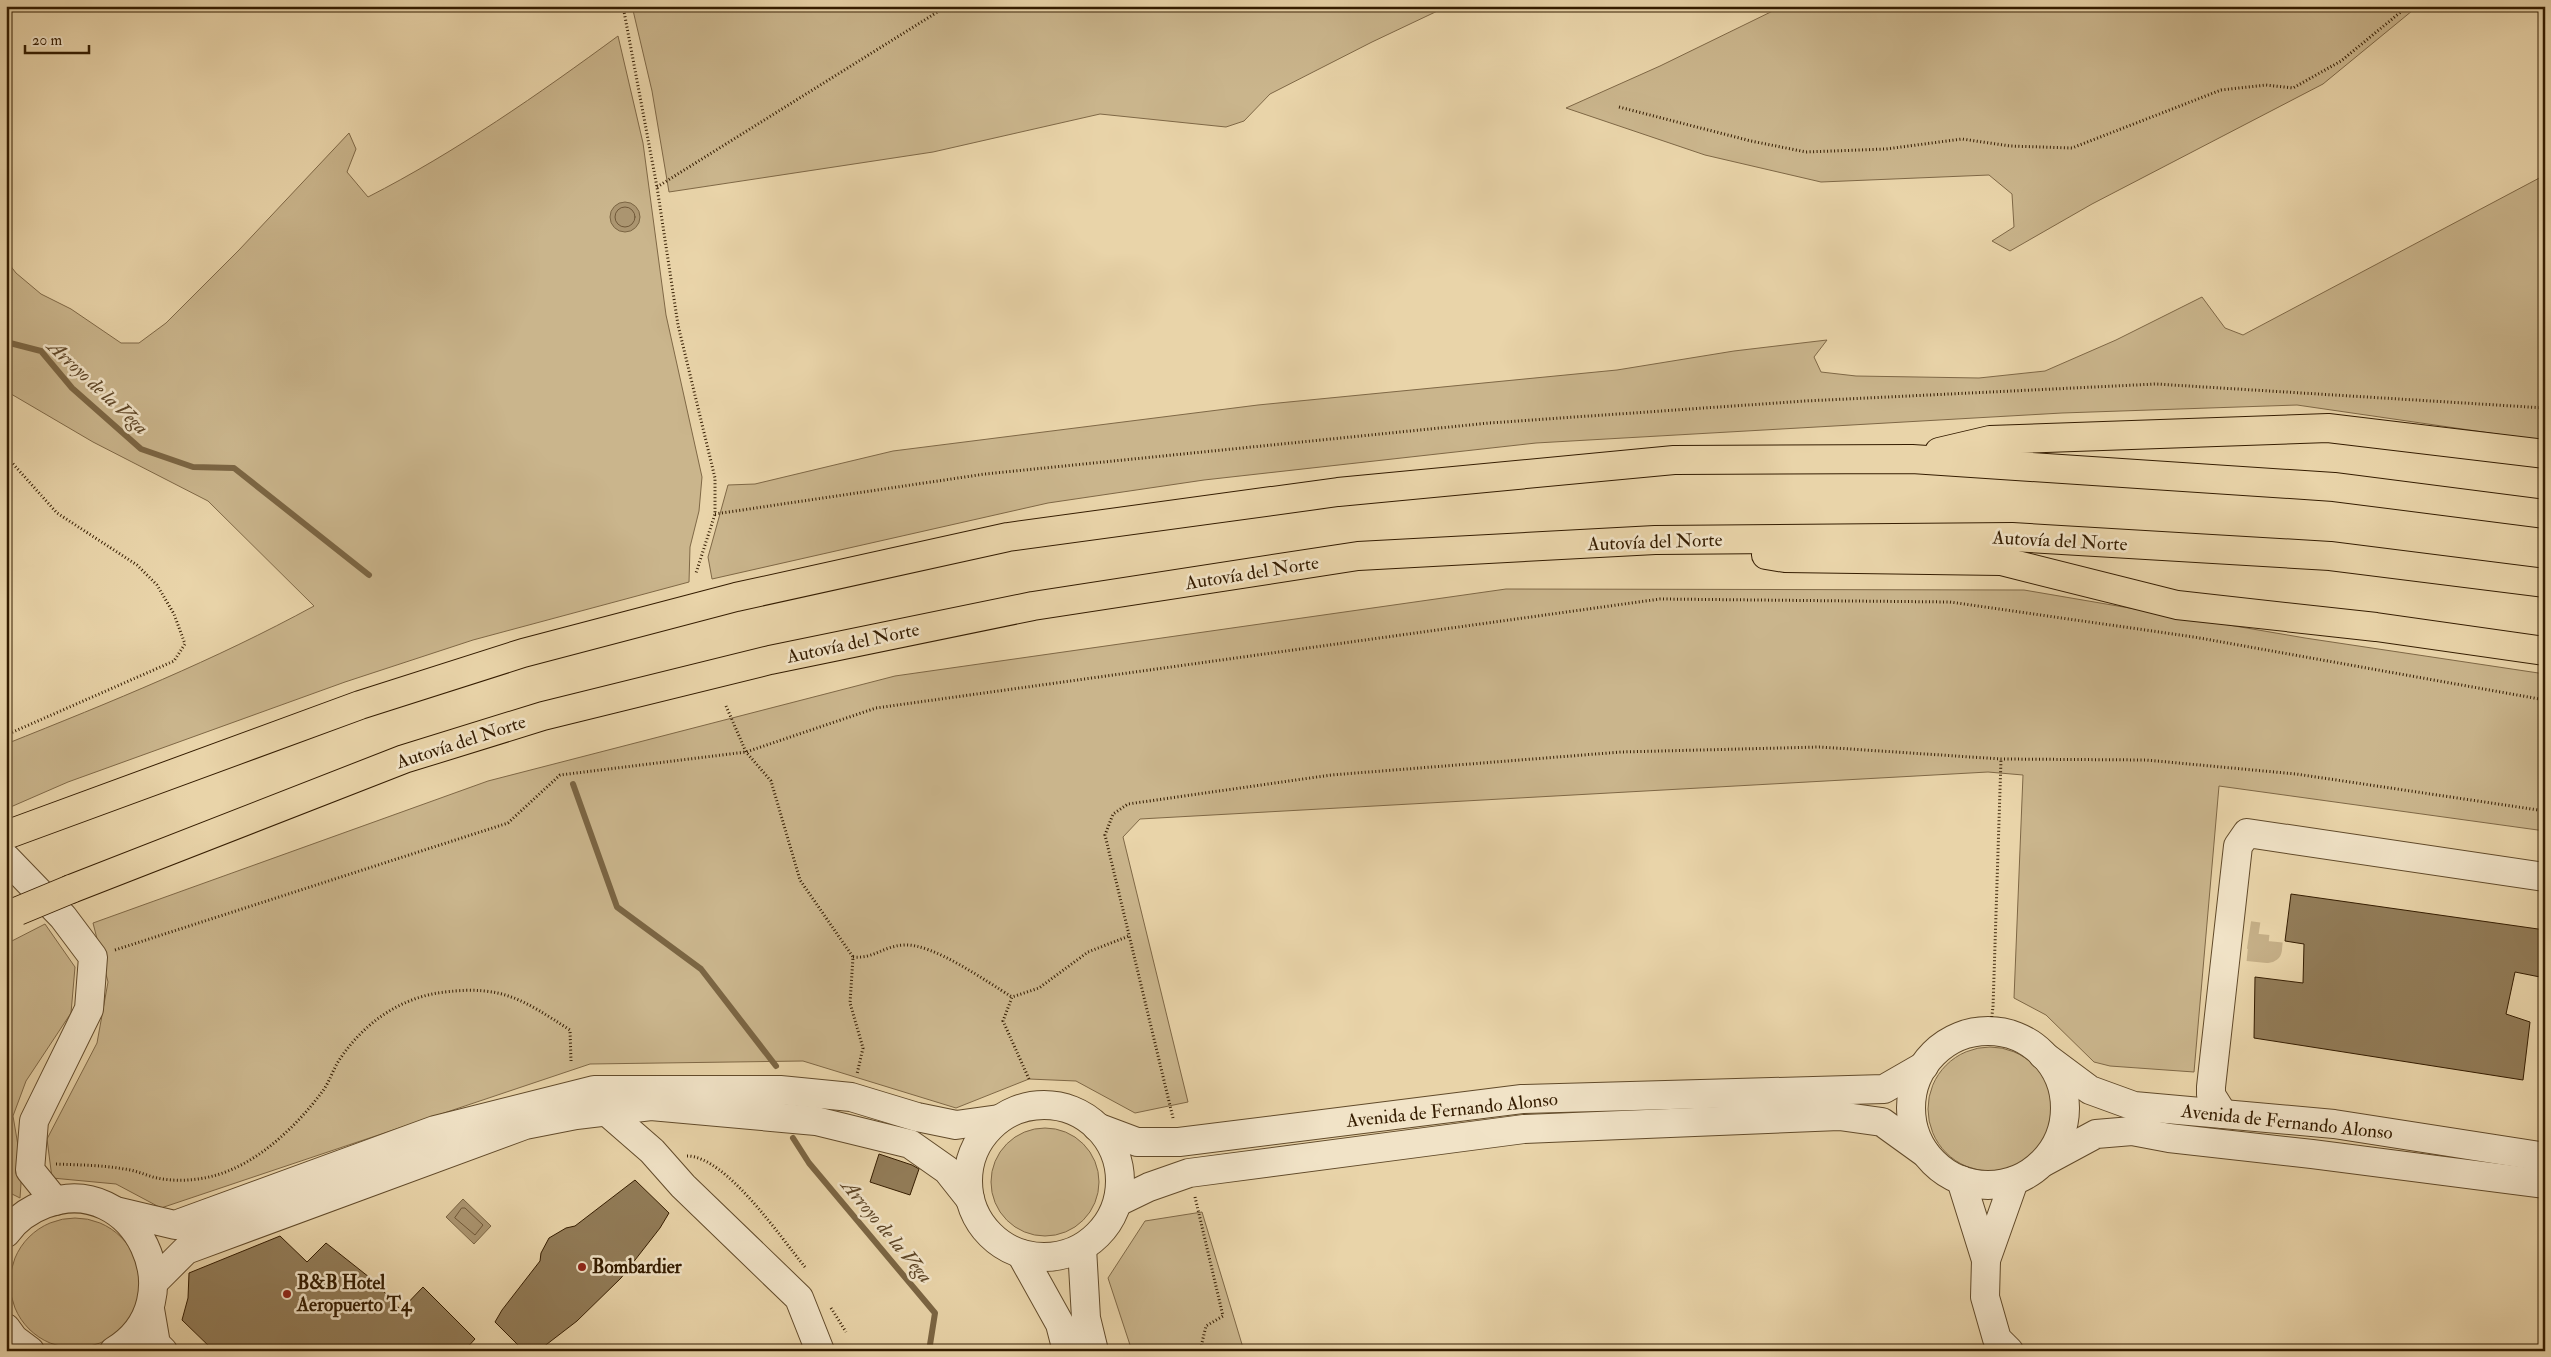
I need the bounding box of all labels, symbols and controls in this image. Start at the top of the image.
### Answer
scale bar [25,22,89,54]
text: 20 m [32,31,62,50]
water label: Arroyo de la Vega [41,333,154,440]
street label: Autovía del Norte [1991,525,2128,557]
street label: Autovía del Norte [1586,528,1723,556]
street label: Autovía del Norte [1182,551,1321,596]
street label: Autovía del Norte [784,617,922,669]
street label: Autovía del Norte [392,710,529,775]
street label: Avenida de Fernando Alonso [1344,1087,1559,1133]
street label: Avenida de Fernando Alonso [2179,1099,2394,1145]
water label: Arroyo de la Vega [835,1172,938,1288]
place label: Bombardier [592,1255,683,1279]
marker: Bombardier [576,1261,588,1273]
place label: B&B Hotel Aeropuerto T4 [296,1271,413,1318]
marker: B&B Hotel Aeropuerto T4 [281,1288,293,1300]

